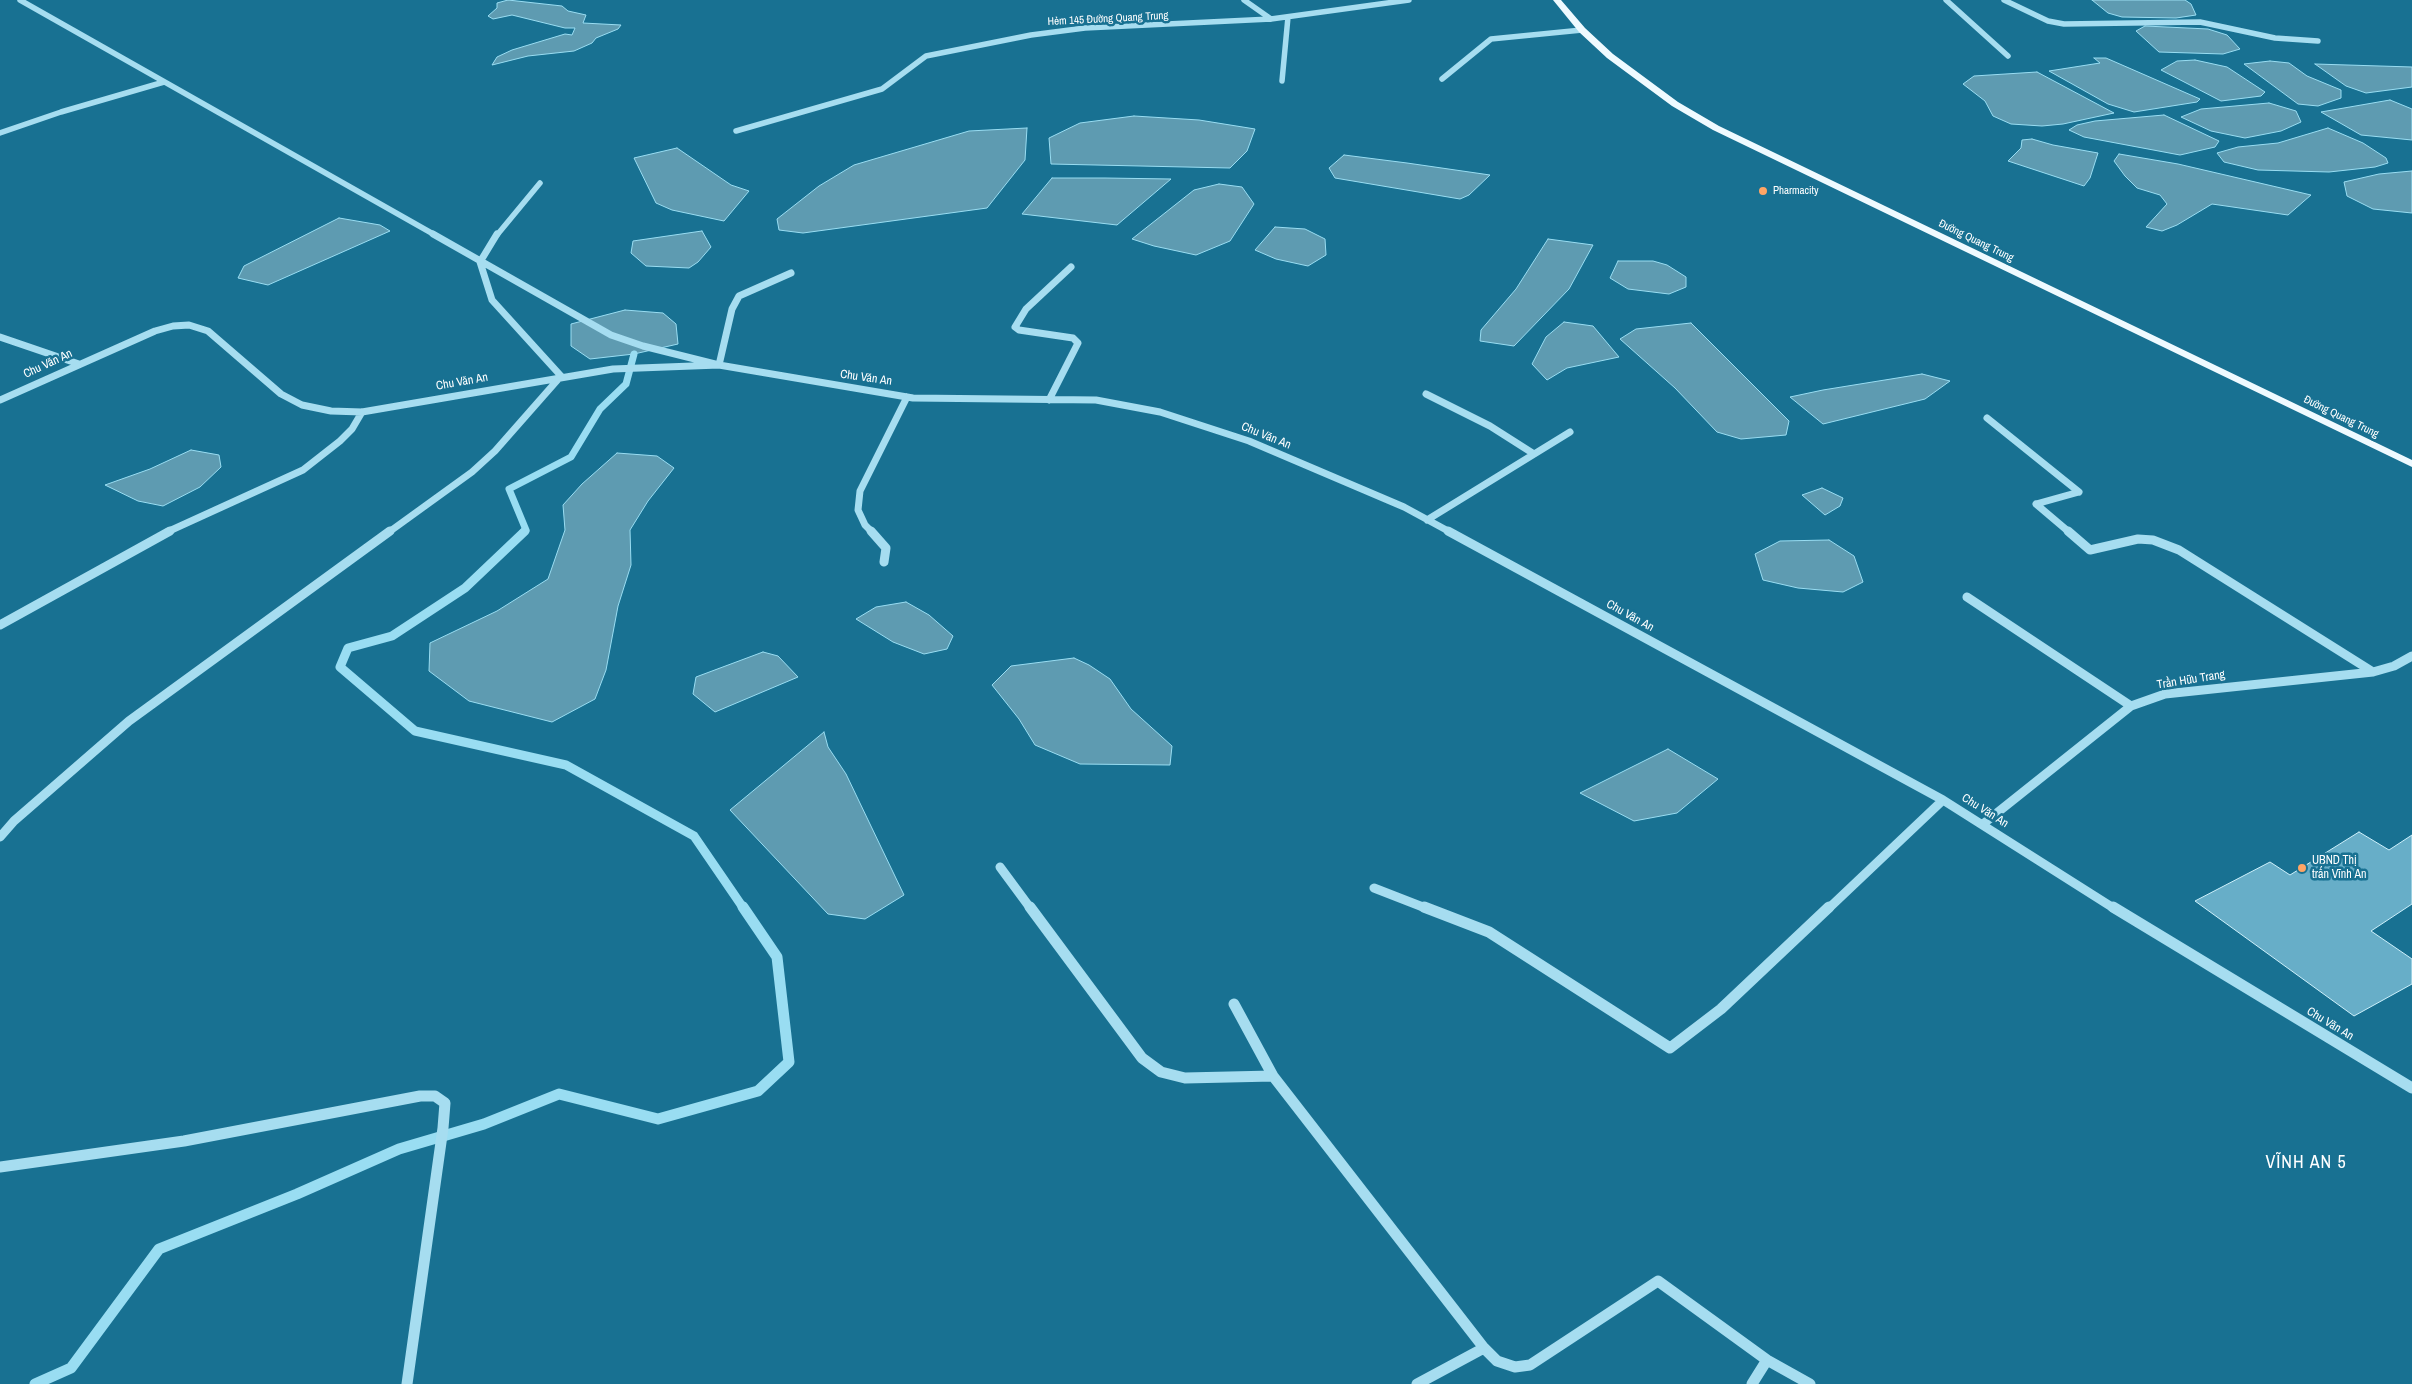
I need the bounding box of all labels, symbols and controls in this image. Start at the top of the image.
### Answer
street label: Hẻm 145 Đường Quang Trung [1047,9,1169,29]
place label: Pharmacity [1773,184,1819,198]
marker: Pharmacity [1757,185,1769,197]
street label: Đường Quang Trung [1936,217,2016,265]
street label: Chu Văn An [21,346,75,382]
street label: Chu Văn An [839,367,893,389]
street label: Chu Văn An [435,370,489,394]
street label: Đường Quang Trung [2301,393,2381,441]
street label: Chu Văn An [1239,420,1293,452]
street label: Chu Văn An [1604,597,1656,635]
street label: Trần Hữu Trang [2156,668,2226,692]
street label: Chu Văn An [1959,791,2011,831]
place label: UBND Thị trấn Vĩnh An [2312,854,2367,882]
marker: UBND Thị trấn Vĩnh An [2296,862,2308,874]
street label: Chu Văn An [2304,1004,2356,1044]
district label: VĨNH AN 5 [2264,1152,2348,1174]

